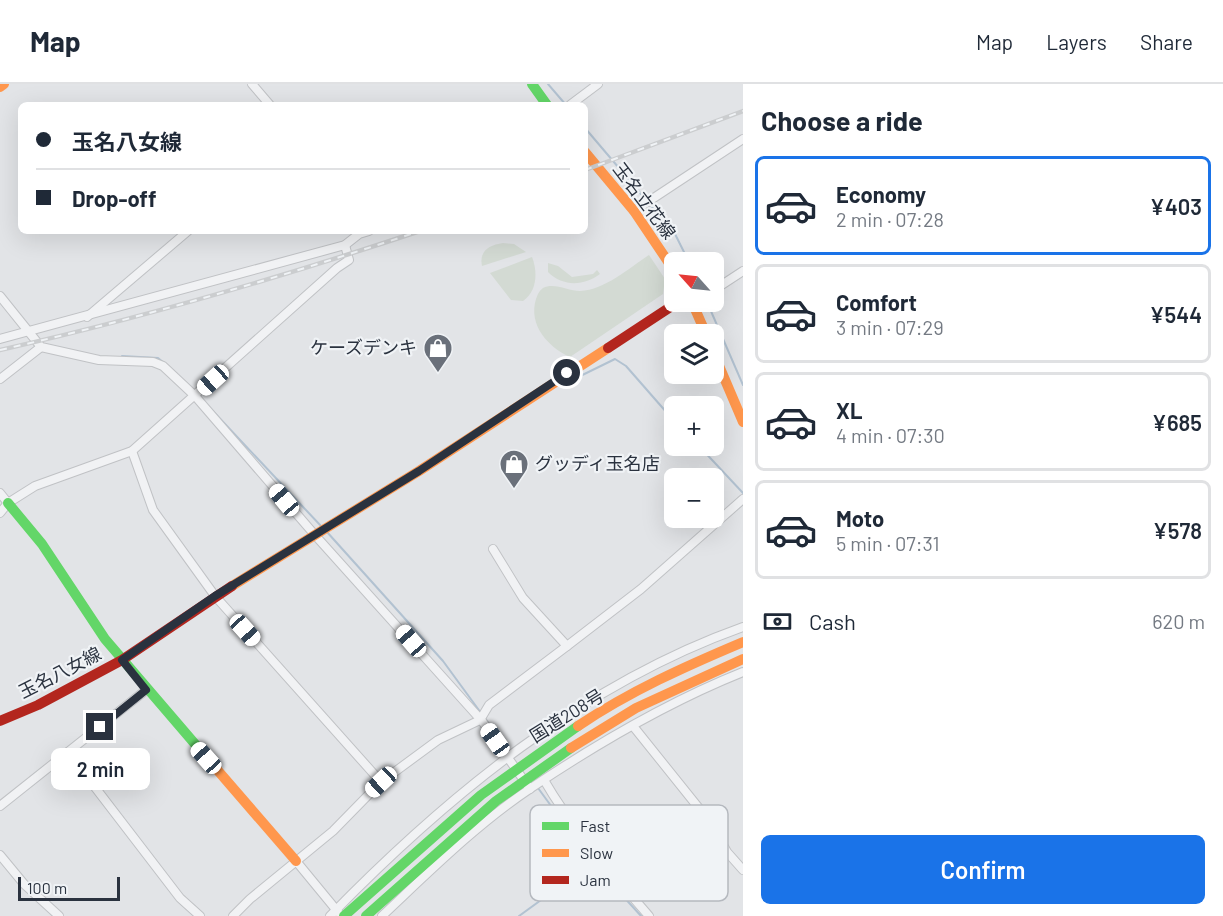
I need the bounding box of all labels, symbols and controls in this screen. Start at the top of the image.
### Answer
text: Map [30,24,81,58]
text: Map [976,29,1013,54]
text: Layers [1046,29,1107,54]
text: Share [1140,29,1193,54]
text: Choose a ride [761,104,923,136]
text: 玉名八女線 [72,128,182,154]
street label: 玉名立花線 [609,158,681,243]
icon: car [764,179,818,233]
text: Economy [836,181,926,207]
text: Drop-off [72,185,156,211]
text: ¥403 [1150,193,1202,219]
text: 2 min · 07:28 [836,207,944,231]
north arrow [664,252,724,312]
map controls [664,252,724,528]
icon: car [764,287,818,341]
text: Comfort [836,289,917,315]
text: ¥544 [1149,301,1202,327]
text: 3 min · 07:29 [836,315,944,339]
button: layers [664,324,724,384]
shop icon: ケーズデンキ [422,332,454,374]
place label: ケーズデンキ [310,336,417,358]
route start [553,359,580,386]
car [194,361,232,399]
icon: car [764,395,818,449]
button: + [664,396,724,456]
text: XL [836,397,862,423]
text: ¥685 [1152,409,1202,435]
text: 4 min · 07:30 [836,423,945,447]
shop icon: グッディ玉名店 [498,448,530,490]
place label: グッディ玉名店 [535,452,660,474]
button: − [664,468,724,528]
car [266,480,302,520]
icon: car [764,503,818,557]
text: Moto [836,505,884,531]
text: ¥578 [1153,517,1202,543]
text: 5 min · 07:31 [836,531,940,555]
icon: cash [761,605,794,638]
text: Cash [809,608,856,634]
text: 620 m [1152,609,1205,633]
car [226,611,264,649]
car [392,622,430,660]
street label: 玉名八女線 [14,642,105,702]
street label: 国道208号 [525,684,608,747]
route end [86,713,113,740]
car [477,720,513,760]
car [187,739,225,777]
callout: 2 min [51,748,150,790]
text: 2 min [77,757,124,781]
car [362,763,400,801]
legend [530,805,728,901]
text: Fast [580,816,610,835]
button: Confirm [761,835,1205,904]
text: Slow [580,843,613,862]
text: Jam [580,870,611,889]
scale bar [18,874,120,902]
text: 100 m [27,878,67,897]

